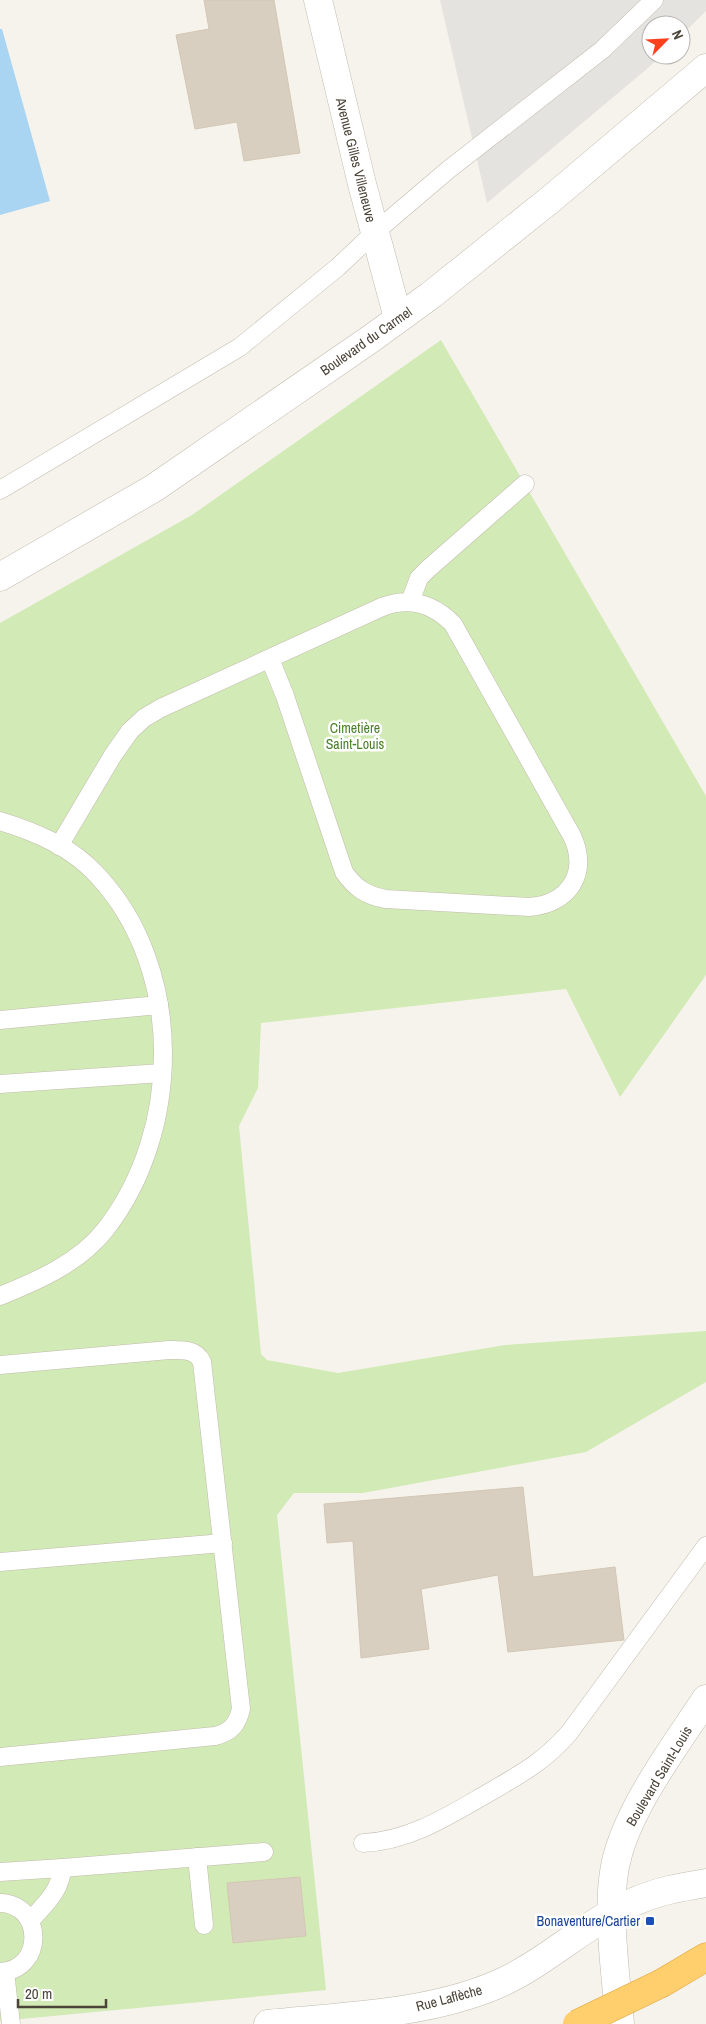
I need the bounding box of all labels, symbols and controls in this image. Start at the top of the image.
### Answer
north arrow [641,15,691,65]
text: N [668,27,688,42]
street label: Avenue Gilles Villeneuve [332,95,380,224]
street label: Boulevard du Carmel [317,303,415,379]
park label: Cimetière Saint-Louis [326,719,385,753]
street label: Boulevard Saint-Louis [622,1722,696,1829]
place label: Bonaventure/Cartier [537,1912,640,1930]
marker: Bonaventure/Cartier [644,1915,656,1927]
scale bar [18,1976,105,2008]
street label: Rue Laflèche [414,1981,484,2015]
text: 20 m [25,1983,52,2004]

